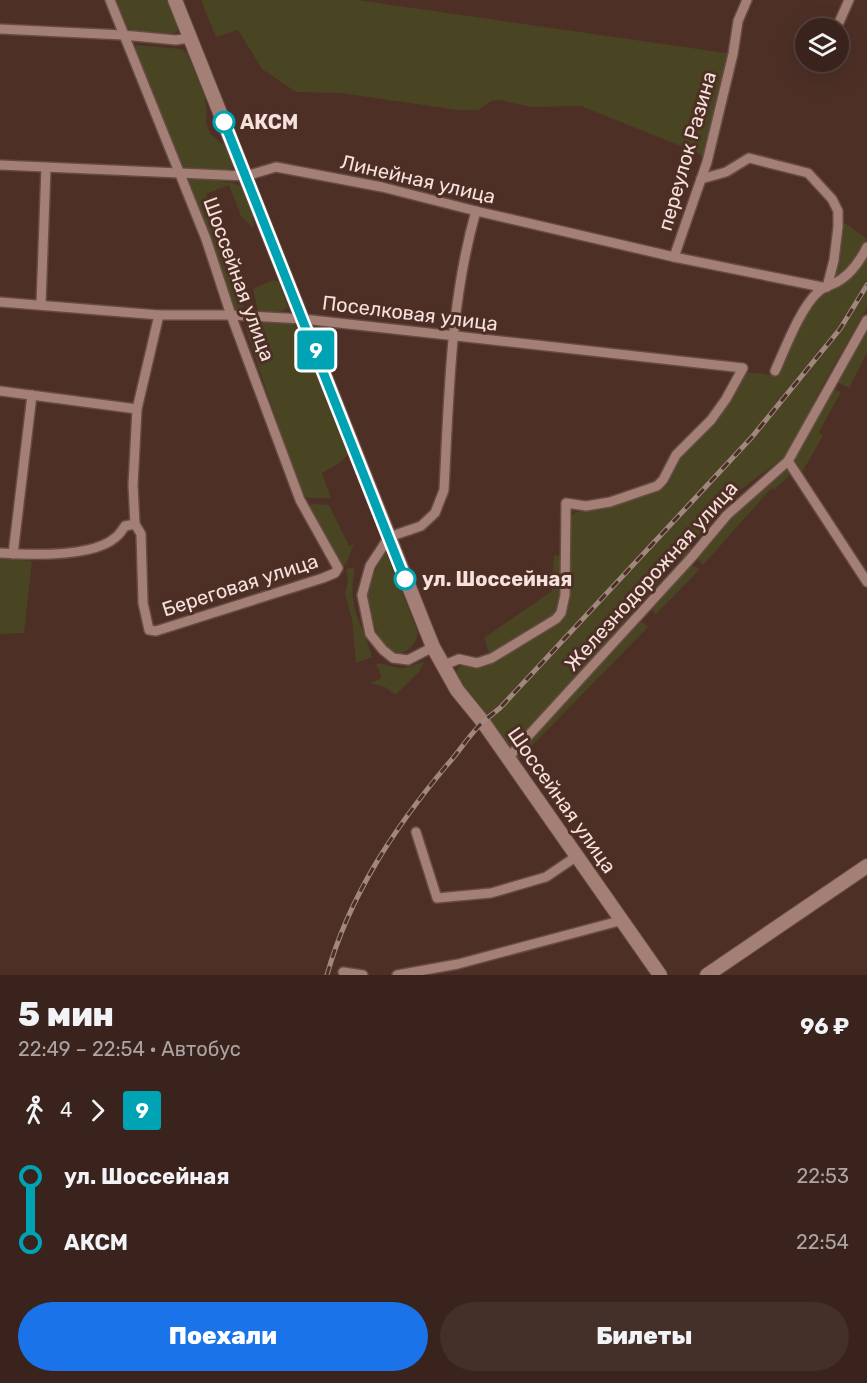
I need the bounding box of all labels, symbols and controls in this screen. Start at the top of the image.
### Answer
map controls [795,18,849,72]
button: layers [795,18,849,72]
street label: переулок Разина [653,69,721,233]
place label: АКСМ [240,110,298,134]
marker: АКСМ [213,111,235,133]
street label: Линейная улица [338,149,498,209]
street label: Шоссейная улица [198,194,280,364]
street label: Поселковая улица [321,290,499,336]
line badge: 9 [296,330,336,370]
text: 9 [309,338,323,363]
street label: Железнодорожная улица [559,476,743,676]
street label: Береговая улица [159,548,321,622]
place label: ул. Шоссейная [422,567,572,591]
marker: ул. Шоссейная [394,568,416,590]
street label: Шоссейная улица [503,722,621,878]
text: 5 мин [18,995,114,1034]
text: 96 ₽ [800,1013,849,1040]
text: 22:49 – 22:54 · Автобус [18,1037,241,1061]
icon: walk [18,1094,51,1127]
icon: forward [81,1094,114,1127]
text: 4 [60,1098,72,1122]
text: 9 [135,1098,149,1123]
text: ул. Шоссейная [64,1163,230,1190]
text: 22:53 [797,1164,849,1188]
text: АКСМ [64,1229,128,1256]
text: 22:54 [796,1230,849,1254]
button: Поехали [18,1302,428,1371]
button: Билеты [440,1302,849,1371]

